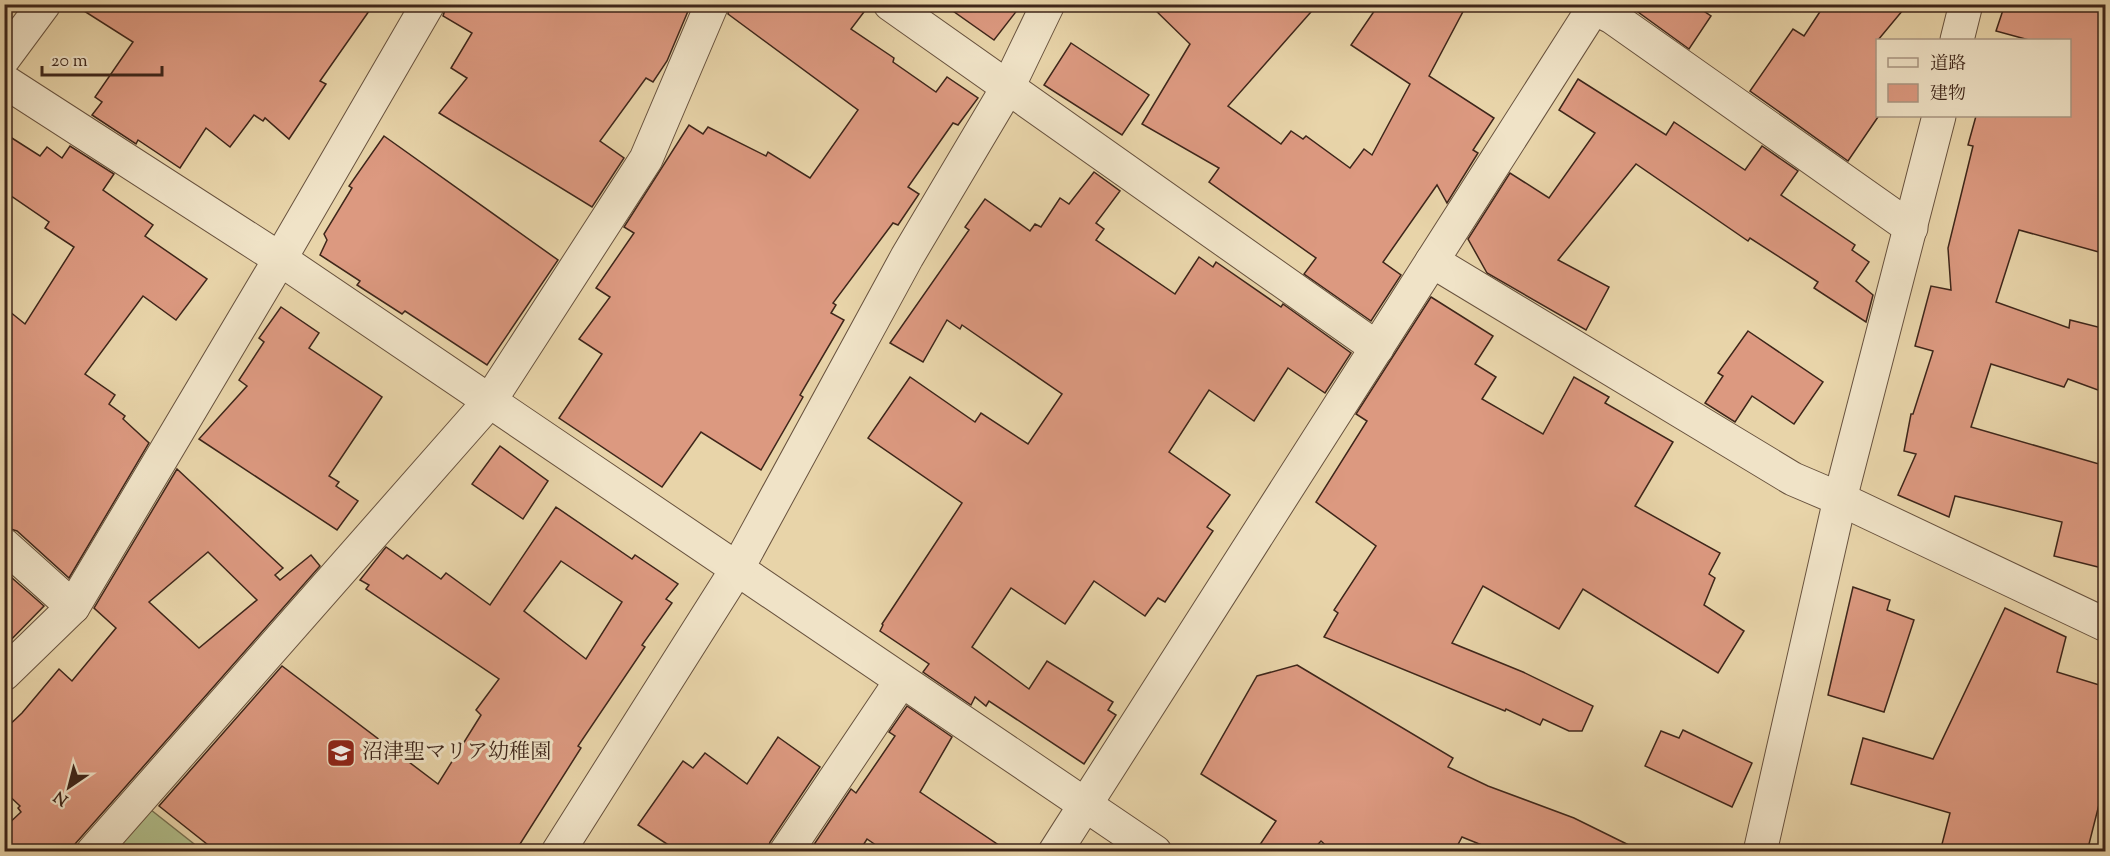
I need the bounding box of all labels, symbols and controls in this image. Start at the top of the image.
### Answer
scale bar [42,39,162,77]
legend [1876,39,2071,117]
text: 20 m [51,49,88,75]
text: 道路 [1930,52,1966,78]
text: 建物 [1930,82,1966,108]
school or university icon: 沼津聖マリア幼稚園 [325,737,357,769]
place label: 沼津聖マリア幼稚園 [362,738,551,768]
north arrow [39,757,99,817]
text: N [50,784,74,810]

